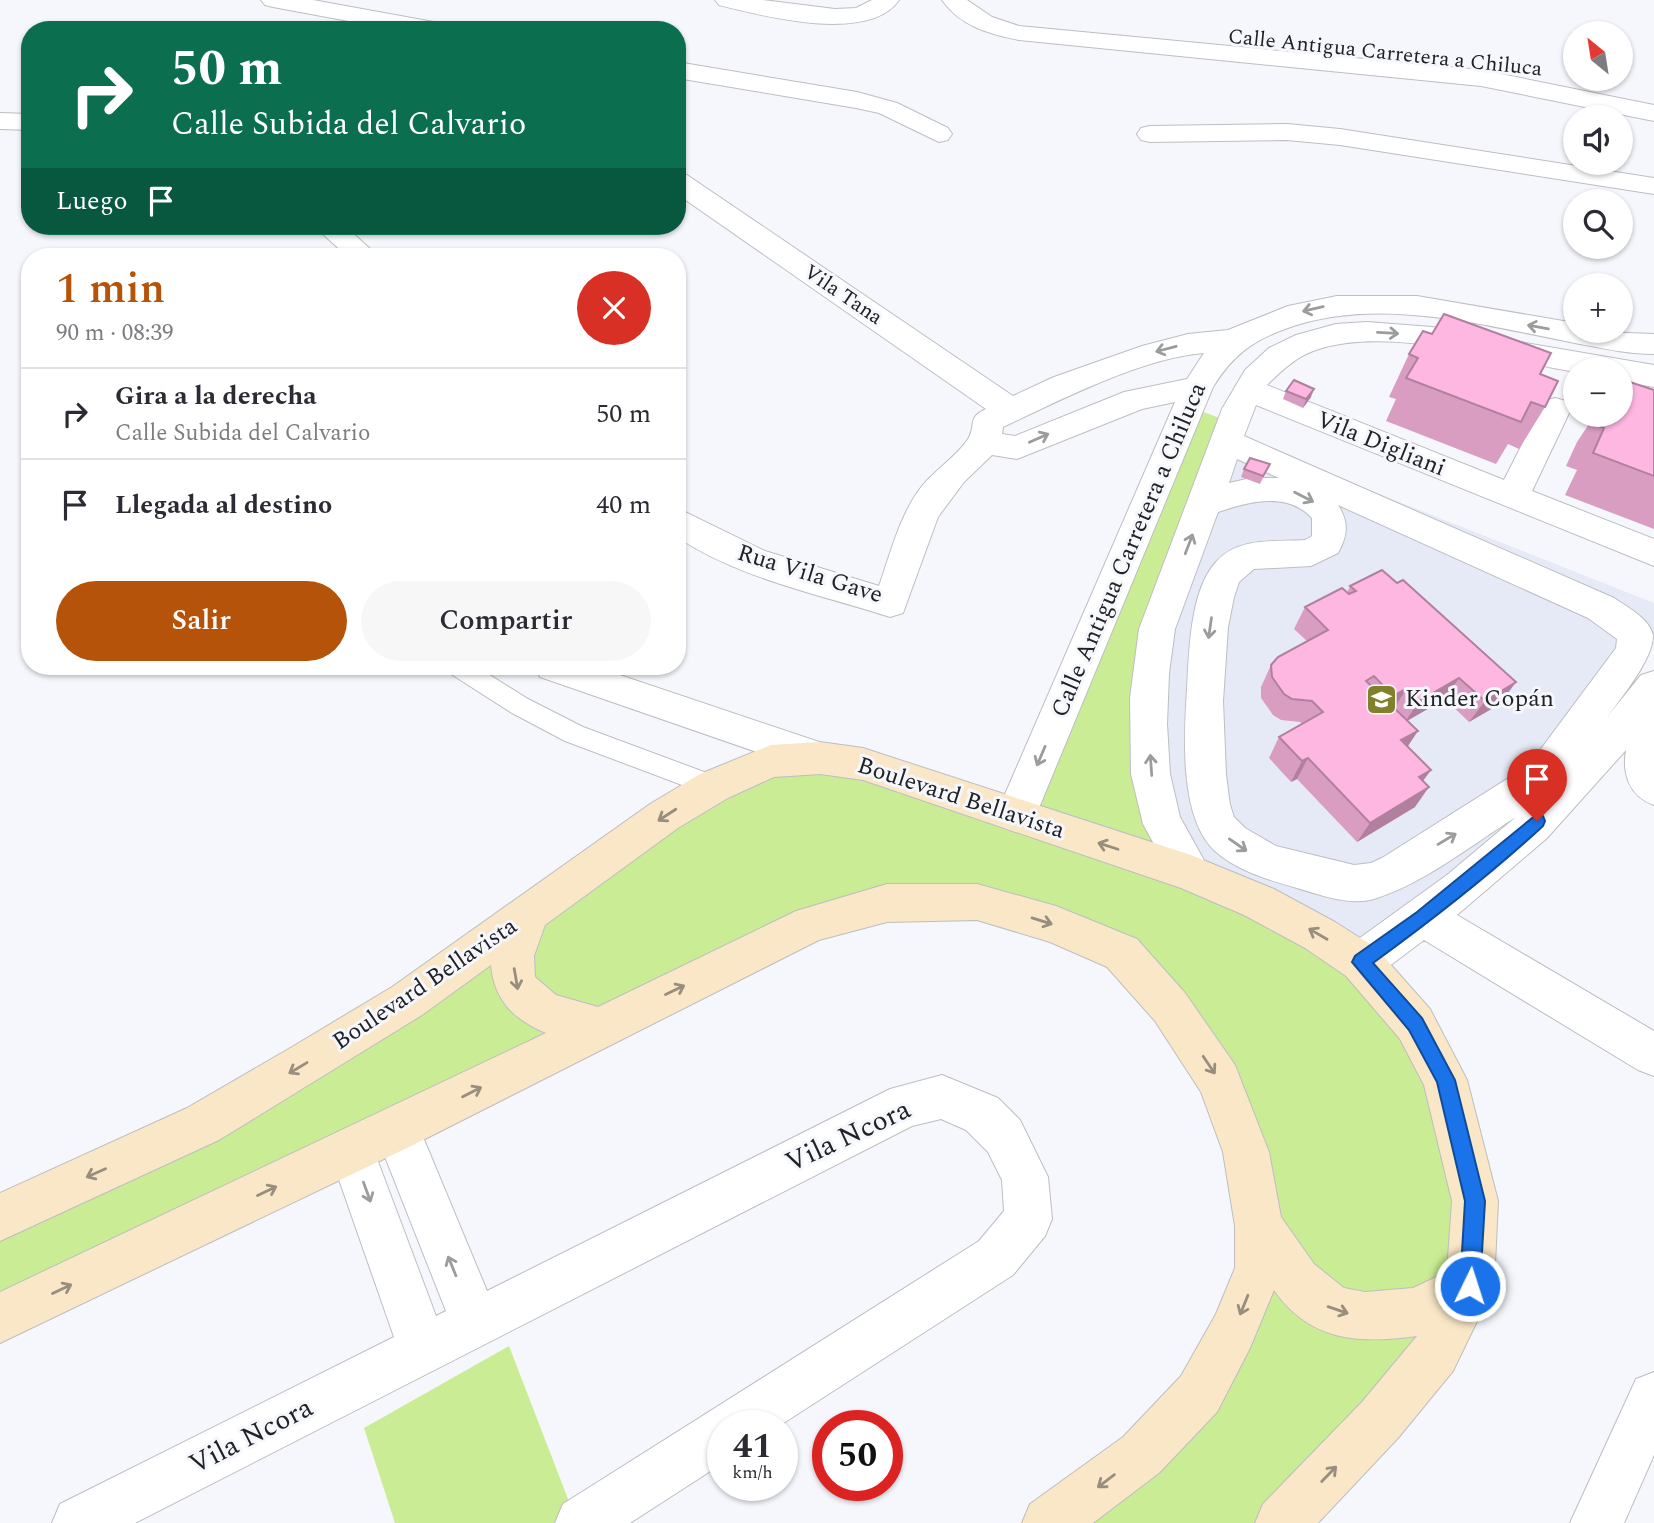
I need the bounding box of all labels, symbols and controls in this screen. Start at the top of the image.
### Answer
street label: Calle Antigua Carretera a Chiluca [1226,21,1544,85]
north arrow [1563,21,1633,91]
map controls [1563,21,1633,427]
text: 50 m [171,32,282,107]
icon: right [56,49,147,140]
text: Calle Subida del Calvario [171,100,526,149]
button: sound [1563,105,1633,175]
text: Luego [56,181,128,221]
icon: arrive [142,182,180,220]
button: search [1563,189,1633,259]
street label: Vila Tana [797,257,890,334]
text: 1 min [56,258,165,321]
button: close [577,271,651,345]
button: + [1563,273,1633,343]
one-way arrow [1302,303,1325,316]
text: 90 m · 08:39 [56,316,174,351]
one-way arrow [1527,320,1550,333]
one-way arrow [1377,327,1399,340]
one-way arrow [1155,344,1177,357]
button: − [1563,357,1633,427]
text: Gira a la derecha [115,376,317,416]
street label: Calle Antigua Carretera a Chiluca [1042,377,1216,723]
text: 50 m [596,394,651,434]
icon: right [56,395,94,433]
street label: Vila Digliani [1311,402,1451,486]
text: Calle Subida del Calvario [115,416,370,451]
one-way arrow [1028,431,1049,444]
text: Llegada al destino [115,485,332,525]
text: 40 m [596,485,651,525]
icon: arrive [56,486,94,524]
one-way arrow [1293,490,1313,504]
one-way arrow [1184,534,1197,556]
street label: Rua Vila Gave [733,535,887,613]
button: Salir [56,581,347,661]
button: Compartir [361,581,651,661]
one-way arrow [1203,616,1216,639]
place label: Kinder Copán [1405,681,1554,717]
school or university icon: Kinder Copán [1365,682,1399,716]
one-way arrow [1034,745,1047,766]
street label: Boulevard Bellavista [853,747,1070,849]
pin [1507,749,1567,821]
one-way arrow [1144,754,1157,777]
icon: arrive [1518,760,1556,798]
one-way arrow [658,807,677,822]
one-way arrow [1436,831,1456,845]
one-way arrow [1228,838,1247,852]
one-way arrow [1098,839,1120,851]
street label: Boulevard Bellavista [325,908,525,1059]
one-way arrow [1031,916,1053,929]
one-way arrow [1308,926,1328,940]
one-way arrow [509,967,523,990]
one-way arrow [664,983,685,997]
one-way arrow [1201,1055,1216,1074]
one-way arrow [288,1061,308,1075]
one-way arrow [461,1084,482,1098]
street label: Vila Ncora [778,1088,918,1184]
one-way arrow [86,1167,108,1180]
one-way arrow [362,1181,374,1203]
one-way arrow [256,1184,277,1197]
position arrow [1433,1249,1507,1323]
one-way arrow [445,1256,458,1278]
one-way arrow [51,1281,72,1295]
one-way arrow [1237,1293,1250,1315]
one-way arrow [1327,1305,1348,1317]
street label: Vila Ncora [181,1386,321,1486]
speed limit sign: 50 [812,1410,903,1501]
text: 41 [733,1420,772,1473]
text: km/h [732,1459,773,1486]
one-way arrow [1320,1465,1337,1482]
one-way arrow [1097,1473,1116,1488]

